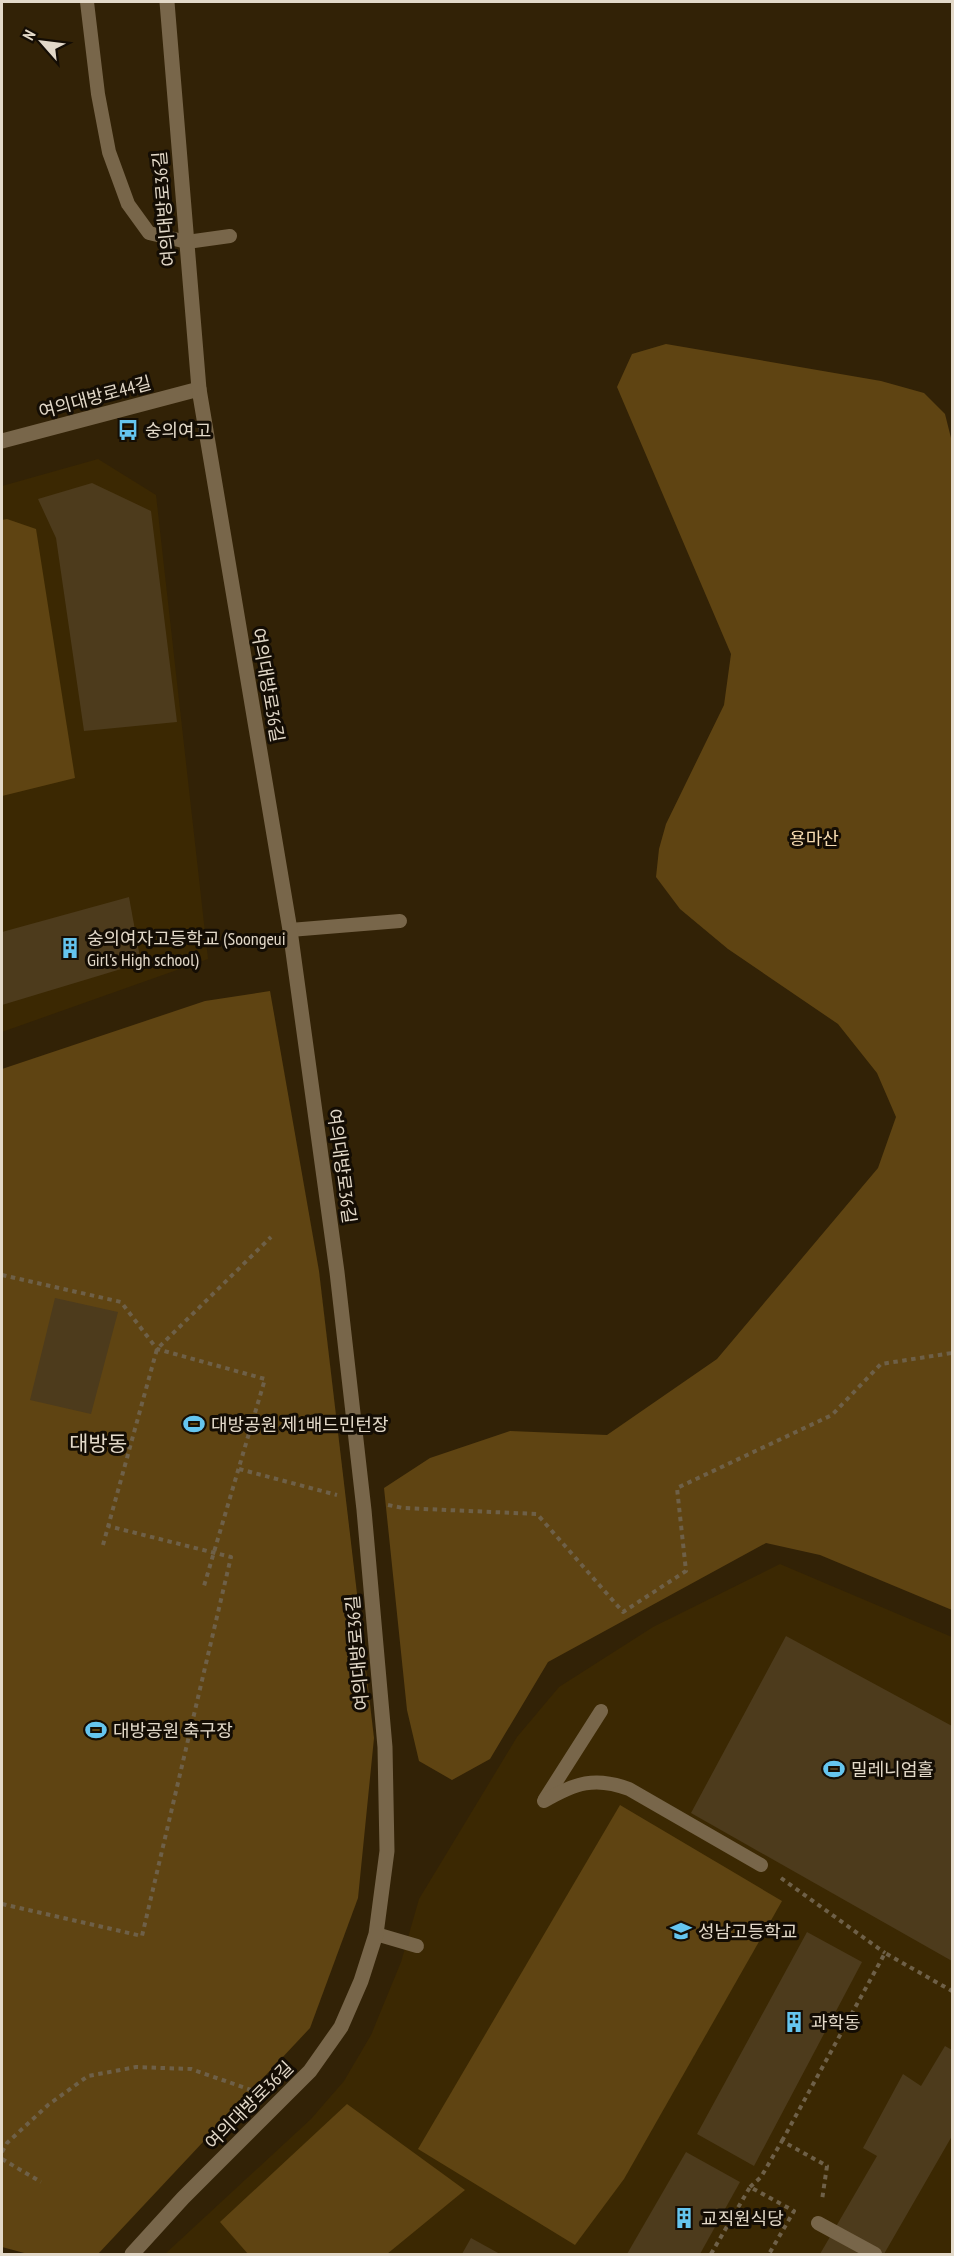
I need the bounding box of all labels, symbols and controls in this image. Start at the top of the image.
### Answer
north arrow [12,12,72,72]
text: N [18,26,40,43]
street label: 여의대방로36길 [148,150,180,268]
street label: 여의대방로44길 [36,371,154,423]
bus stop icon: 숭의여고 [116,418,140,442]
place label: 숭의여고 [145,419,211,442]
street label: 여의대방로36길 [247,626,289,744]
park label: 용마산 [789,827,839,850]
place label: 숭의여자고등학교 (Soongeui Girl's High school) [87,927,286,971]
building icon: 숭의여자고등학교 (Soongeui Girl's High school) [58,936,82,960]
street label: 여의대방로36길 [323,1107,361,1225]
sports icon: 대방공원 제1배드민턴장 [182,1412,206,1436]
place label: 대방공원 제1배드민턴장 [211,1413,389,1436]
district label: 대방동 [69,1430,127,1457]
street label: 여의대방로36길 [341,1594,373,1712]
sports icon: 대방공원 축구장 [84,1718,108,1742]
place label: 대방공원 축구장 [113,1719,233,1742]
sports icon: 밀레니엄홀 [822,1757,846,1781]
place label: 밀레니엄홀 [851,1758,934,1781]
school or university icon: 성남고등학교 [669,1919,693,1943]
place label: 성남고등학교 [698,1920,797,1943]
building icon: 과학동 [782,2010,806,2034]
place label: 과학동 [811,2011,861,2034]
street label: 여의대방로36길 [200,2056,298,2154]
building icon: 교직원식당 [672,2206,696,2230]
place label: 교직원식당 [701,2207,784,2230]

